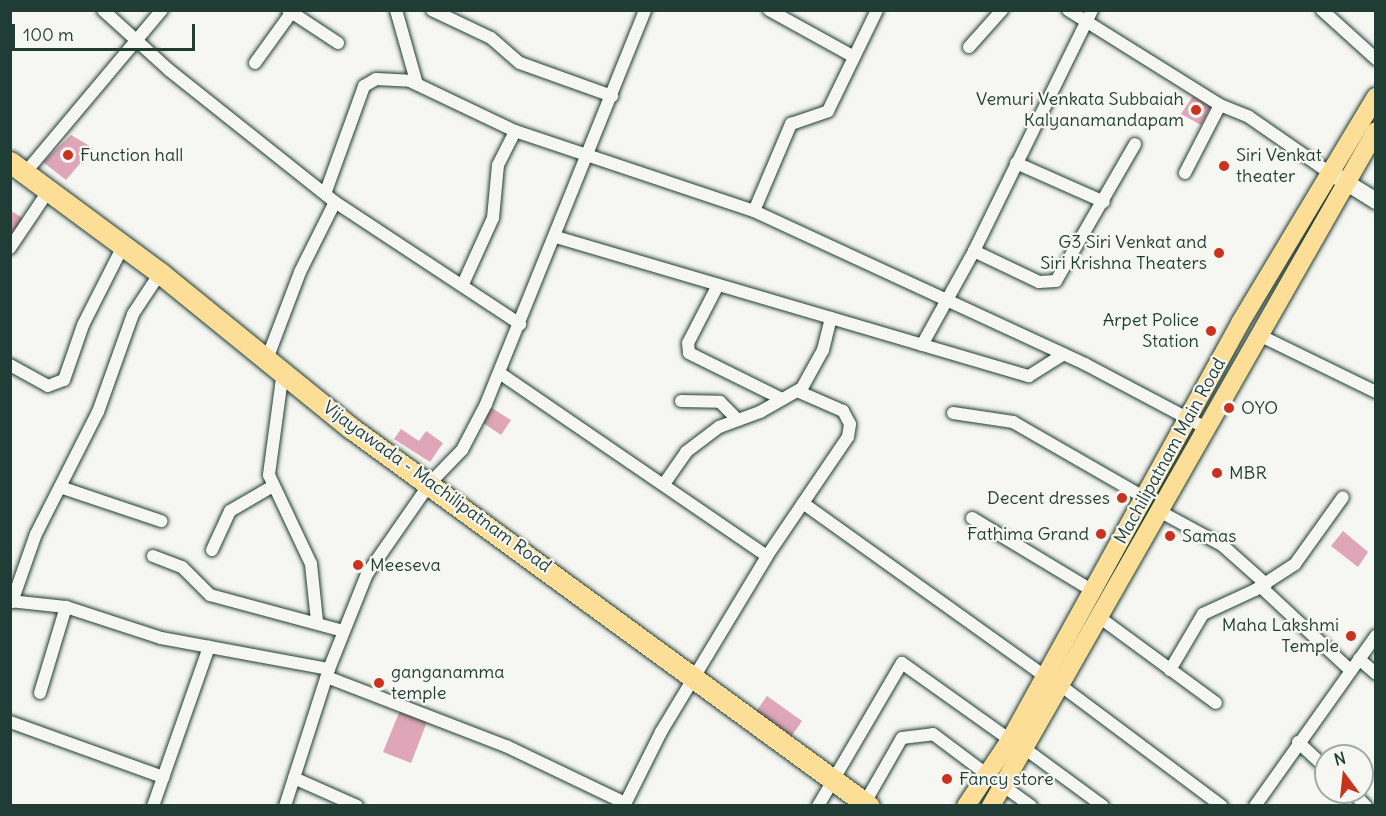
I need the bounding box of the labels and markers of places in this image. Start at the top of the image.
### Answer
place label: Vemuri Venkata Subbaiah Kalyanamandapam [976,89,1184,132]
marker: Vemuri Venkata Subbaiah Kalyanamandapam [1189,103,1203,117]
place label: Function hall [80,144,183,166]
place label: Siri Venkat theater [1236,145,1322,188]
marker: Function hall [61,148,75,162]
marker: Siri Venkat theater [1217,159,1231,173]
place label: G3 Siri Venkat and Siri Krishna Theaters [1040,232,1207,274]
marker: G3 Siri Venkat and Siri Krishna Theaters [1212,246,1226,260]
place label: Arpet Police Station [1103,310,1199,352]
marker: Arpet Police Station [1204,324,1218,338]
place label: OYO [1241,397,1278,419]
marker: OYO [1222,401,1236,415]
place label: MBR [1229,462,1267,484]
marker: MBR [1210,466,1224,480]
place label: Decent dresses [987,487,1110,509]
marker: Decent dresses [1115,491,1129,505]
place label: Fathima Grand [967,523,1089,545]
place label: Samas [1182,525,1237,547]
marker: Fathima Grand [1094,527,1108,541]
marker: Samas [1163,529,1177,543]
place label: Meeseva [370,554,441,576]
marker: Meeseva [351,558,365,572]
place label: Maha Lakshmi Temple [1222,615,1339,658]
marker: Maha Lakshmi Temple [1344,629,1358,643]
place label: ganganamma temple [391,662,505,704]
marker: ganganamma temple [372,676,386,690]
place label: Fancy store [959,768,1054,790]
marker: Fancy store [940,772,954,786]

